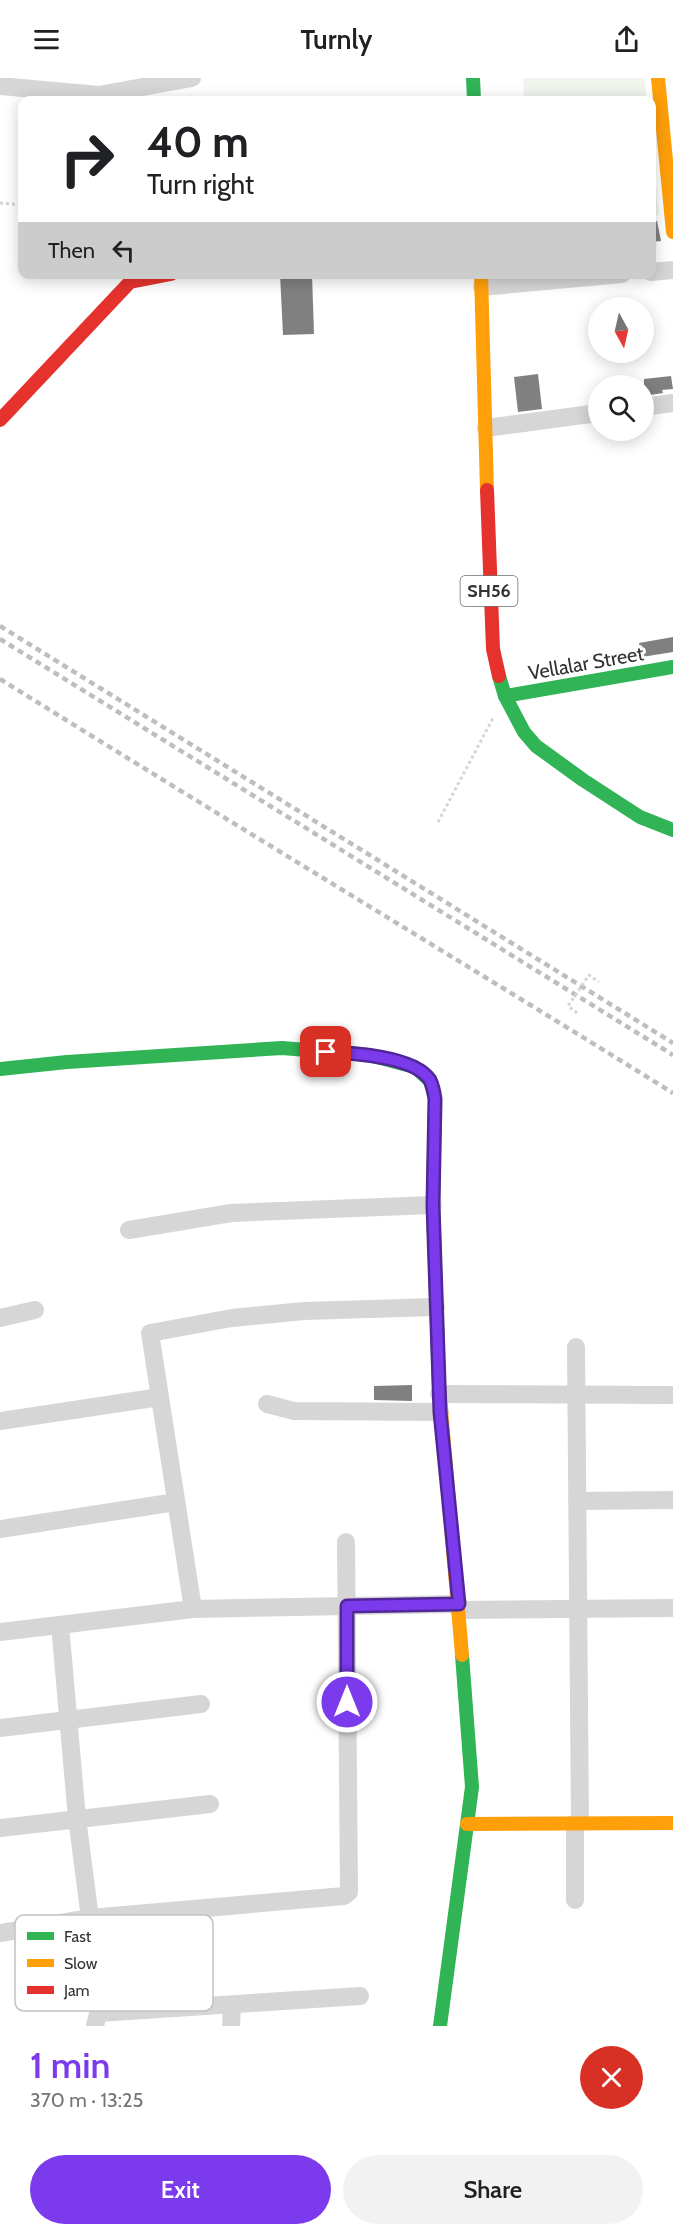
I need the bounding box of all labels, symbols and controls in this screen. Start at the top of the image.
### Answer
icon: menu [30,23,63,56]
text: Turnly [301,23,372,56]
icon: share [610,23,643,56]
text: 40 m [147,116,249,168]
icon: right [48,120,126,198]
text: Turn right [147,168,254,201]
icon: left [107,234,140,267]
text: Then [48,237,95,264]
north arrow [588,297,654,363]
map controls [588,297,654,441]
button: search [588,375,654,441]
road number: SH56 [460,576,518,606]
street label: Vellalar Street [526,641,646,685]
pin [300,1026,351,1077]
icon: arrive [309,1035,342,1068]
position arrow [315,1670,379,1734]
legend [15,1915,213,2011]
text: Fast [64,1927,92,1946]
text: Slow [64,1954,98,1973]
text: Jam [63,1981,90,2000]
text: 1 min [30,2043,110,2087]
button: close [580,2046,643,2109]
text: 370 m · 13:25 [30,2088,143,2112]
button: Exit [30,2155,331,2224]
button: Share [343,2155,643,2224]

